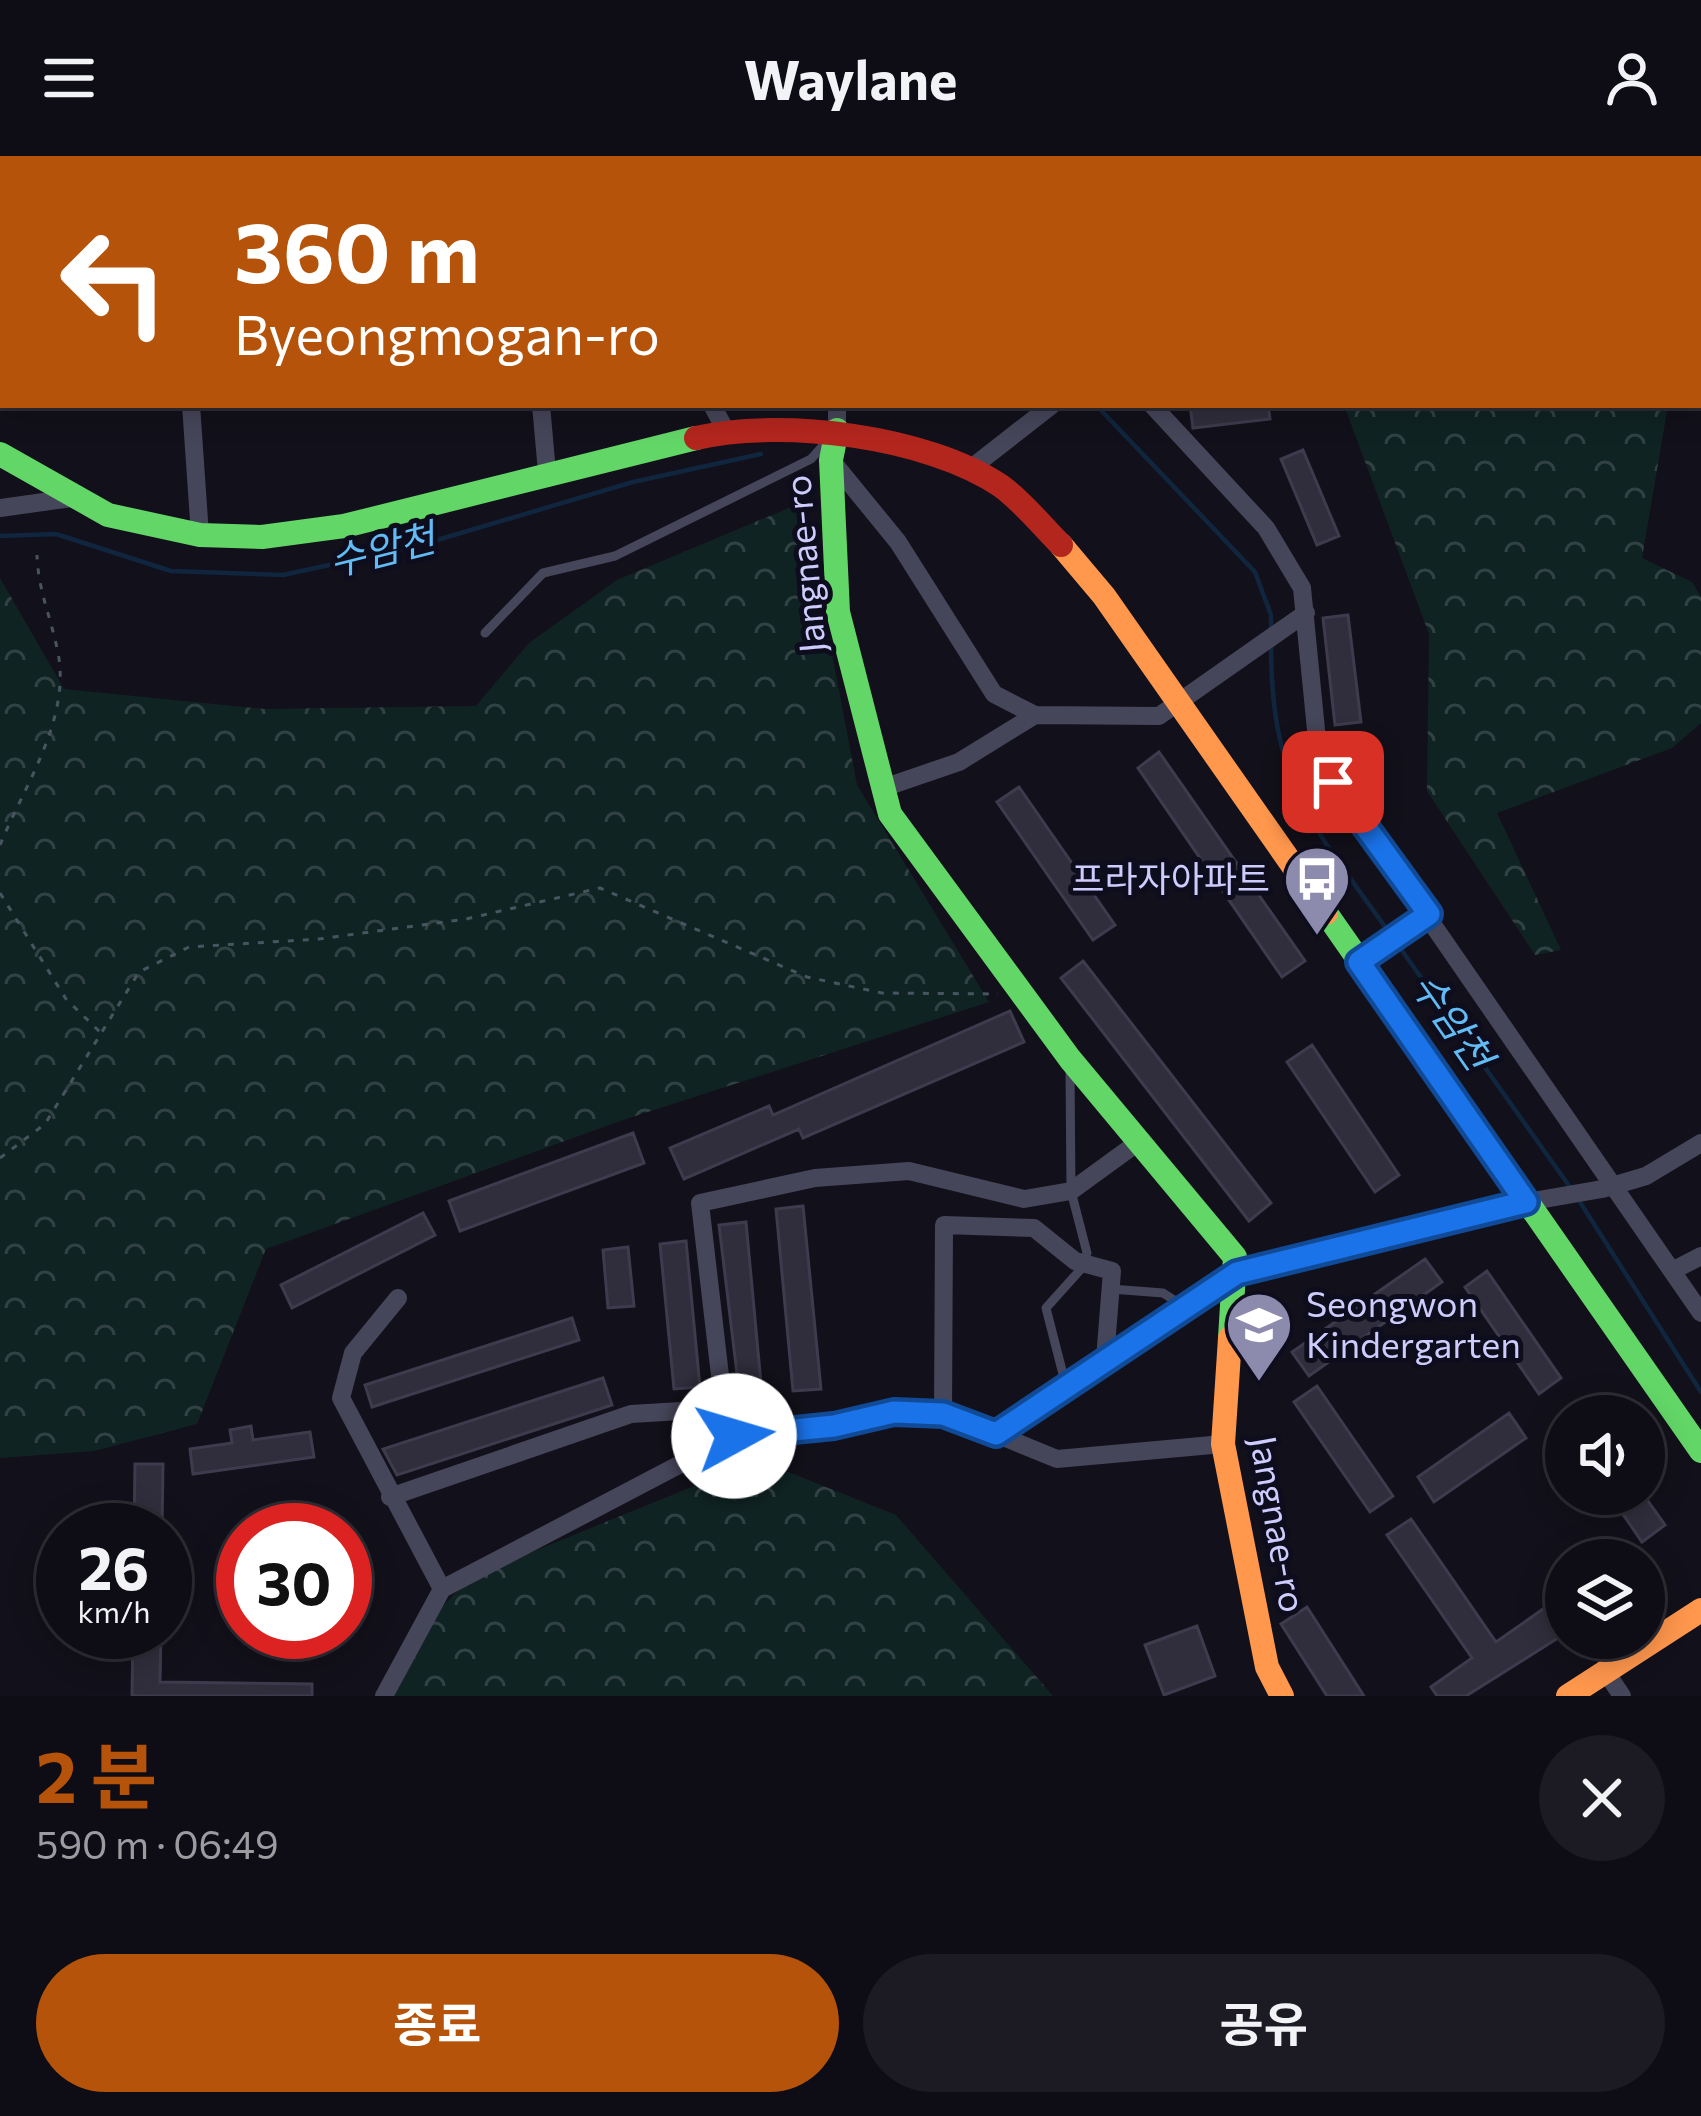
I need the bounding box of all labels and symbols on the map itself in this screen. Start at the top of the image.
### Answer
street label: Jangnae-ro [773,473,833,655]
water label: 수암천 [323,511,444,584]
pin [1282,731,1384,833]
bus stop icon: 프라자아파트 [1282,844,1352,938]
place label: 프라자아파트 [1071,855,1270,899]
water label: 수암천 [1403,962,1507,1081]
place label: Seongwon Kindergarten [1306,1280,1521,1365]
school or university icon: Seongwon Kindergarten [1224,1290,1294,1384]
position arrow [671,1373,797,1499]
street label: Jangnae-ro [1243,1432,1317,1615]
speed limit sign: 30 [216,1503,372,1659]

